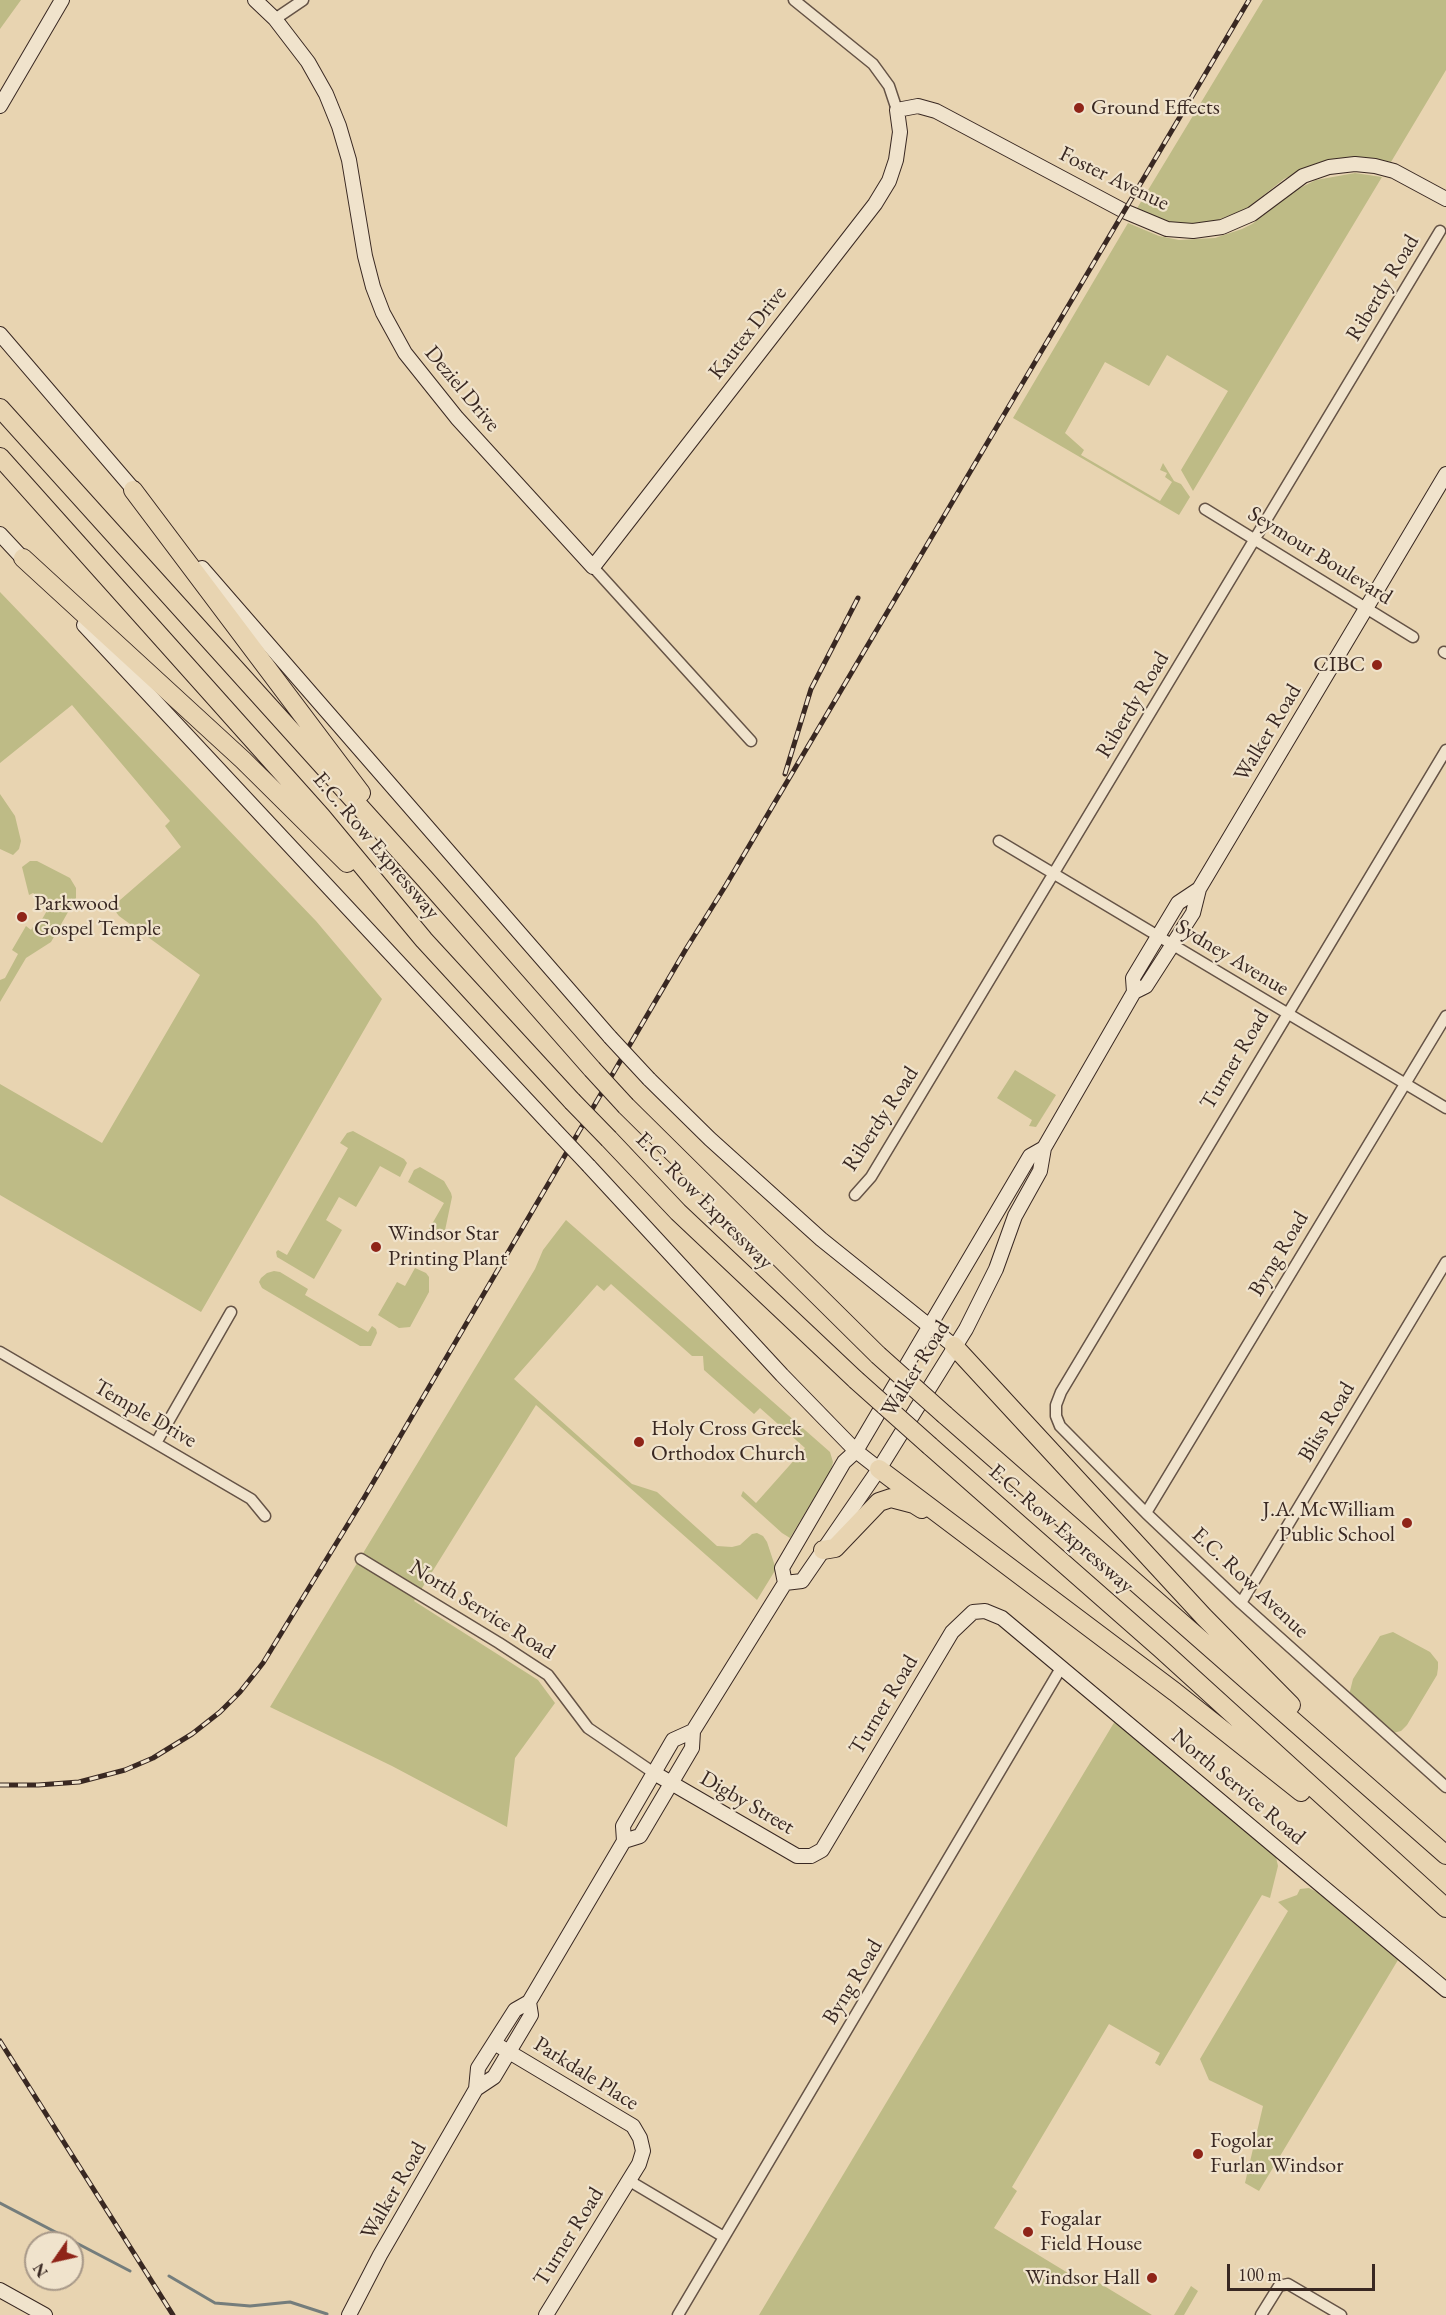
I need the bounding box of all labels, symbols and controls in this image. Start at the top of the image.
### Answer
place label: Ground Effects [1091,95,1220,121]
marker: Ground Effects [1072,101,1086,115]
street label: Foster Avenue [1055,141,1173,217]
street label: Riberdy Road [1341,230,1425,346]
street label: Kautex Drive [703,281,793,385]
street label: Deziel Drive [418,341,506,437]
street label: Seymour Boulevard [1243,501,1397,611]
street label: Riberdy Road [1091,647,1175,763]
place label: CIBC [1313,652,1365,678]
marker: CIBC [1370,658,1384,672]
street label: Walker Road [1229,680,1307,786]
street label: E.C. Row Expressway [307,767,445,925]
place label: Parkwood Gospel Temple [34,891,161,942]
marker: Parkwood Gospel Temple [15,910,29,924]
street label: Sydney Avenue [1170,914,1294,1002]
street label: Turner Road [1195,1005,1275,1115]
street label: Riberdy Road [837,1062,925,1176]
street label: E.C. Row Expressway [630,1127,778,1275]
street label: Byng Road [1243,1207,1315,1301]
place label: Windsor Star Printing Plant [388,1221,507,1272]
marker: Windsor Star Printing Plant [369,1240,383,1254]
street label: Walker Road [876,1316,956,1422]
street label: Temple Drive [89,1374,201,1454]
street label: Bliss Road [1293,1377,1361,1467]
place label: Holy Cross Greek Orthodox Church [651,1416,806,1468]
marker: Holy Cross Greek Orthodox Church [632,1435,646,1449]
street label: E.C. Row Expressway [983,1459,1139,1599]
place label: J.A. McWilliam Public School [1262,1497,1395,1548]
marker: J.A. McWilliam Public School [1400,1516,1414,1530]
street label: E.C. Row Avenue [1186,1522,1314,1644]
street label: North Service Road [404,1555,560,1665]
street label: Turner Road [844,1650,924,1760]
street label: North Service Road [1166,1723,1310,1851]
street label: Digby Street [695,1765,799,1841]
street label: Byng Road [817,1935,889,2029]
street label: Parkdale Place [529,2031,643,2117]
place label: Fogolar Furlan Windsor [1210,2128,1343,2180]
street label: Walker Road [355,2137,433,2245]
marker: Fogolar Furlan Windsor [1191,2147,1205,2161]
street label: Turner Road [528,2183,610,2291]
place label: Fogalar Field House [1040,2206,1142,2258]
marker: Fogalar Field House [1021,2225,1035,2239]
north arrow [24,2231,84,2291]
scale bar [1230,2252,1378,2290]
text: N [28,2259,53,2281]
text: 100 m [1238,2263,1282,2286]
place label: Windsor Hall [1025,2265,1140,2291]
marker: Windsor Hall [1145,2271,1159,2285]

